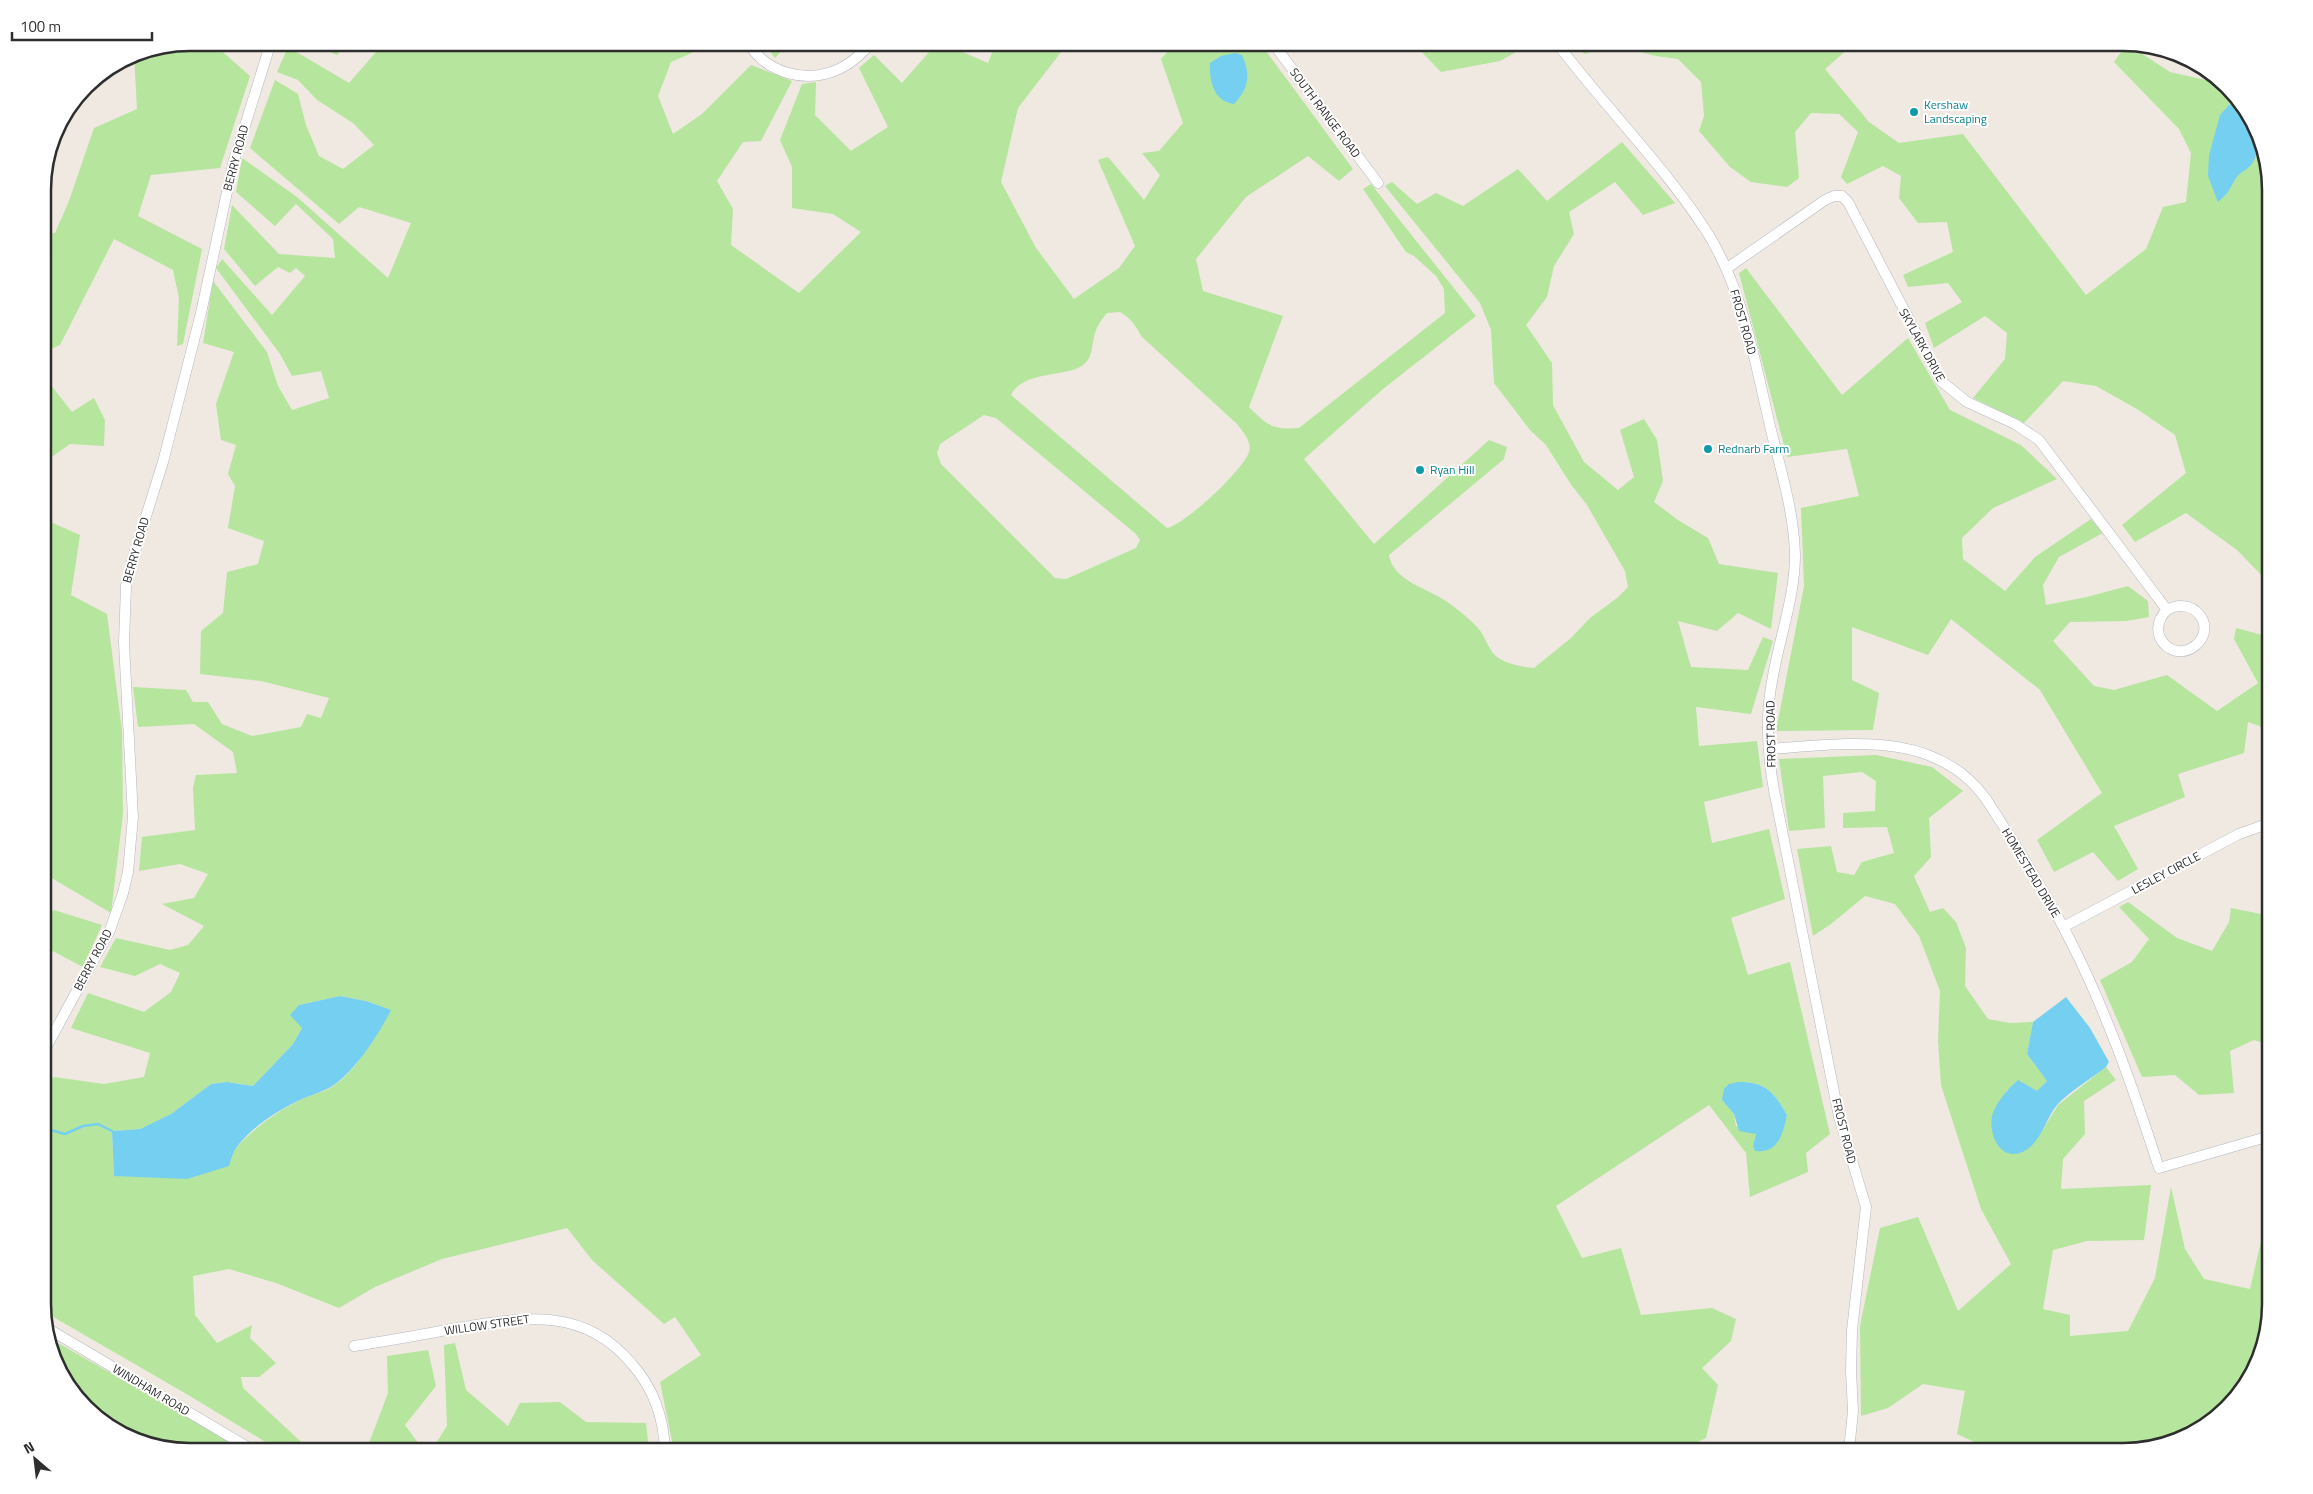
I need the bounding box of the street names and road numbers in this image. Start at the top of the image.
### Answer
street label: SOUTH RANGE ROAD [1285,64,1366,162]
street label: BERRY ROAD [218,122,254,193]
street label: FROST ROAD [1725,287,1762,357]
street label: SKYLARK DRIVE [1894,305,1951,385]
street label: BERRY ROAD [117,514,154,585]
street label: FROST ROAD [1760,700,1781,768]
street label: HOMESTEAD DRIVE [1997,824,2066,921]
street label: LESLEY CIRCLE [2128,846,2204,899]
street label: BERRY ROAD [68,925,117,994]
street label: FROST ROAD [1827,1096,1862,1166]
street label: WILLOW STREET [443,1309,531,1340]
street label: WINDHAM ROAD [109,1359,194,1420]

